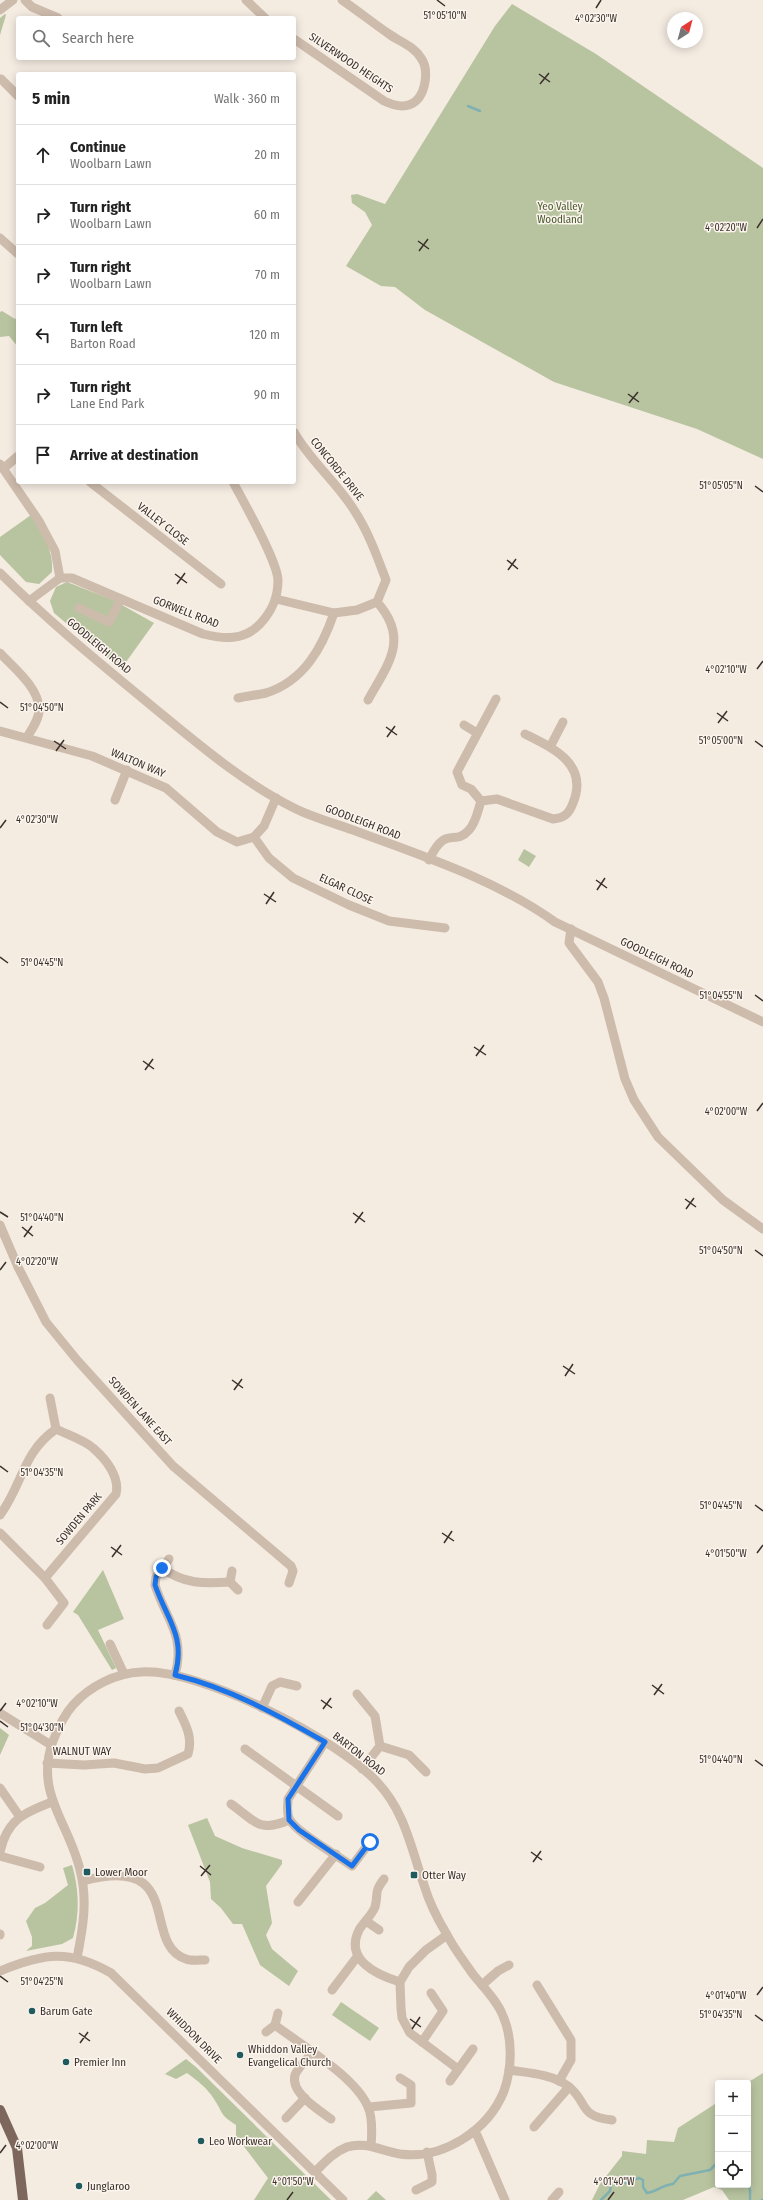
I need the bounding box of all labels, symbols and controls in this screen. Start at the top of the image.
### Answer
text: 51°05'10"N [423,10,467,22]
north arrow [667,12,703,48]
text: 4°02'30"W [575,13,617,25]
search box [16,16,296,60]
icon: search [30,27,52,49]
text: Search here [62,29,134,47]
street label: SILVERWOOD HEIGHTS [307,30,396,96]
text: 5 min [32,88,70,109]
text: Walk · 360 m [214,91,280,106]
text: Continue [70,138,126,156]
icon: ahead [32,144,54,166]
text: 20 m [254,147,280,162]
text: Woolbarn Lawn [70,156,152,171]
text: Turn right [70,198,131,216]
park label: Yeo Valley Woodland [537,200,583,226]
icon: right [32,204,54,226]
text: 60 m [254,207,280,222]
text: Woolbarn Lawn [70,216,152,231]
text: 4°02'20"W [705,222,747,234]
text: Turn right [70,258,131,276]
icon: right [32,264,54,286]
text: 70 m [255,267,280,282]
text: Woolbarn Lawn [70,276,152,291]
text: Turn left [70,318,123,336]
icon: left [32,324,54,346]
text: 120 m [249,327,280,342]
text: Barton Road [70,336,136,351]
text: Turn right [70,378,131,396]
icon: right [32,384,54,406]
text: 90 m [254,387,280,402]
text: Lane End Park [70,396,144,411]
street label: CONCORDE DRIVE [308,435,366,503]
icon: arrive [32,444,54,466]
text: Arrive at destination [70,446,198,464]
text: 51°05'05"N [699,480,743,492]
street label: VALLEY CLOSE [135,500,191,548]
street label: GORWELL ROAD [151,593,221,631]
street label: GOODLEIGH ROAD [64,615,134,677]
text: 4°02'10"W [705,664,747,676]
text: 51°04'50"N [20,702,64,714]
text: 51°05'00"N [699,735,743,747]
street label: WALTON WAY [109,746,168,780]
street label: GOODLEIGH ROAD [323,802,403,842]
text: 4°02'30"W [16,814,58,826]
street label: ELGAR CLOSE [317,871,375,907]
street label: GOODLEIGH ROAD [618,935,696,981]
text: 51°04'45"N [21,957,63,969]
text: 51°04'55"N [700,990,742,1002]
text: 4°02'00"W [705,1106,748,1118]
text: 51°04'40"N [20,1212,64,1224]
text: 51°04'50"N [699,1245,743,1257]
text: 4°02'20"W [16,1256,58,1268]
street label: SOWDEN LANE EAST [106,1374,175,1449]
text: 51°04'35"N [21,1467,63,1479]
street label: SOWDEN PARK [53,1490,105,1548]
text: 51°04'45"N [700,1500,742,1512]
text: 4°01'50"W [705,1548,747,1560]
route end [153,1559,171,1577]
text: 4°02'10"W [16,1698,58,1710]
text: 51°04'30"N [20,1722,64,1734]
street label: BARTON ROAD [330,1729,388,1779]
street label: WALNUT WAY [53,1745,112,1758]
text: 51°04'40"N [699,1754,743,1766]
route start [361,1833,379,1851]
place label: Lower Moor [95,1866,148,1879]
marker: Lower Moor [82,1867,92,1877]
place label: Otter Way [422,1869,466,1882]
marker: Otter Way [409,1870,419,1880]
text: 51°04'25"N [21,1976,63,1988]
text: 4°01'40"W [705,1990,747,2002]
place label: Barum Gate [40,2005,93,2018]
marker: Barum Gate [27,2006,37,2016]
street label: WHIDDON DRIVE [164,2006,224,2066]
text: 51°04'35"N [700,2009,742,2021]
place label: Whiddon Valley Evangelical Church [248,2043,331,2069]
marker: Whiddon Valley Evangelical Church [235,2050,245,2060]
place label: Premier Inn [74,2056,126,2069]
marker: Premier Inn [61,2057,71,2067]
map controls [715,2080,751,2188]
button: + [715,2080,751,2116]
button: − [715,2116,751,2152]
place label: Leo Workwear [209,2135,272,2148]
marker: Leo Workwear [196,2136,206,2146]
text: 4°02'00"W [16,2140,59,2152]
button: locate [715,2152,751,2188]
text: 4°01'50"W [272,2176,314,2188]
text: 4°01'40"W [593,2176,635,2188]
place label: Junglaroo [87,2180,130,2193]
marker: Junglaroo [74,2181,84,2191]

